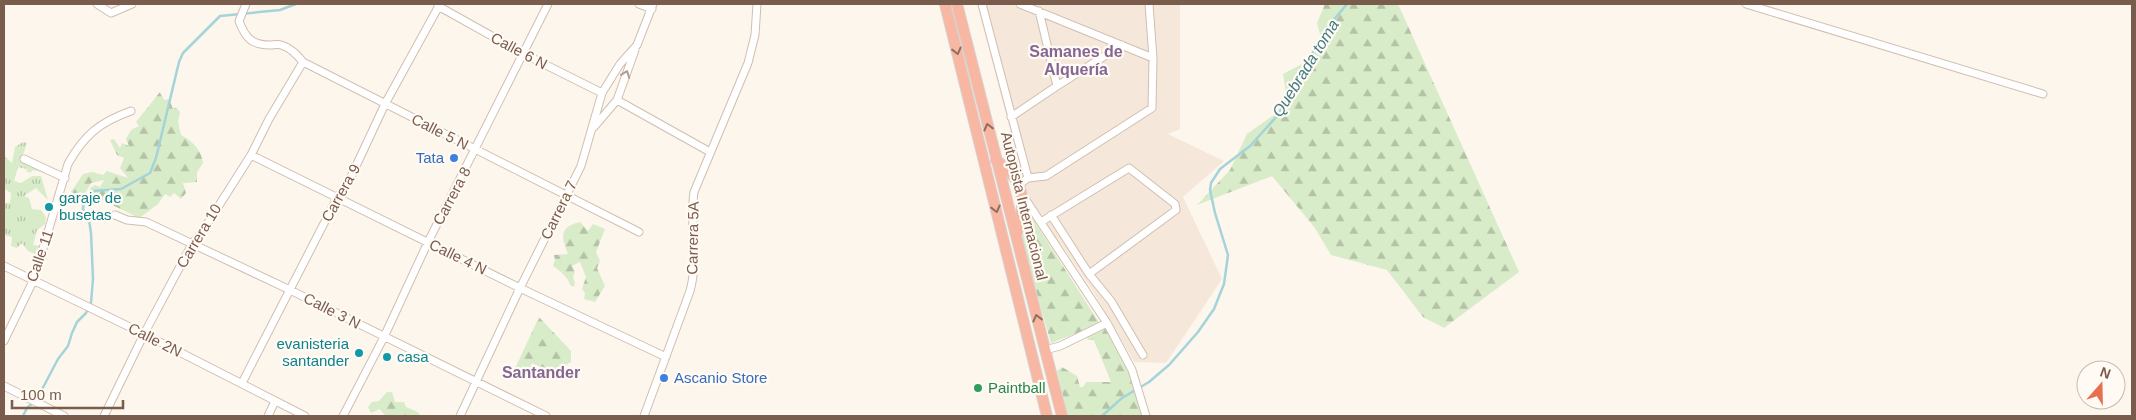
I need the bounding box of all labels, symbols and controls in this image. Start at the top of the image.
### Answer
water label: Quebrada toma [1269,17,1342,120]
street label: Calle 6 N [488,29,550,73]
district label: Samanes de Alquería [1029,43,1123,78]
one-way arrow [951,47,961,55]
one-way arrow [620,70,630,79]
street label: Calle 5 N [409,110,472,153]
one-way arrow [983,122,994,131]
street label: Autopista Internacional [998,130,1051,282]
place label: Tata [416,149,445,166]
marker: Tata [448,152,460,164]
street label: Carrera 9 [318,161,363,225]
street label: Carrera 8 [429,164,474,228]
street label: Carrera 7 [537,178,580,242]
place label: garaje de busetas [59,189,122,223]
marker: garaje de busetas [43,201,55,213]
street label: Carrera 10 [173,201,224,271]
street label: Carrera 5A [683,201,702,275]
one-way arrow [990,204,1001,213]
street label: Calle 11 [23,228,56,284]
street label: Calle 4 N [427,235,490,278]
street label: Calle 3 N [301,289,364,332]
one-way arrow [1032,314,1043,323]
street label: Calle 2N [126,319,185,360]
place label: evanisteria santander [276,335,350,369]
marker: evanisteria santander [353,347,365,359]
place label: casa [397,348,429,365]
marker: casa [381,351,393,363]
north arrow [2076,360,2126,410]
district label: Santander [502,364,580,381]
text: N [2098,364,2113,382]
place label: Ascanio Store [674,369,767,386]
marker: Ascanio Store [658,372,670,384]
scale bar [12,378,124,410]
place label: Paintball [988,379,1046,396]
marker: Paintball [972,382,984,394]
text: 100 m [20,386,62,403]

